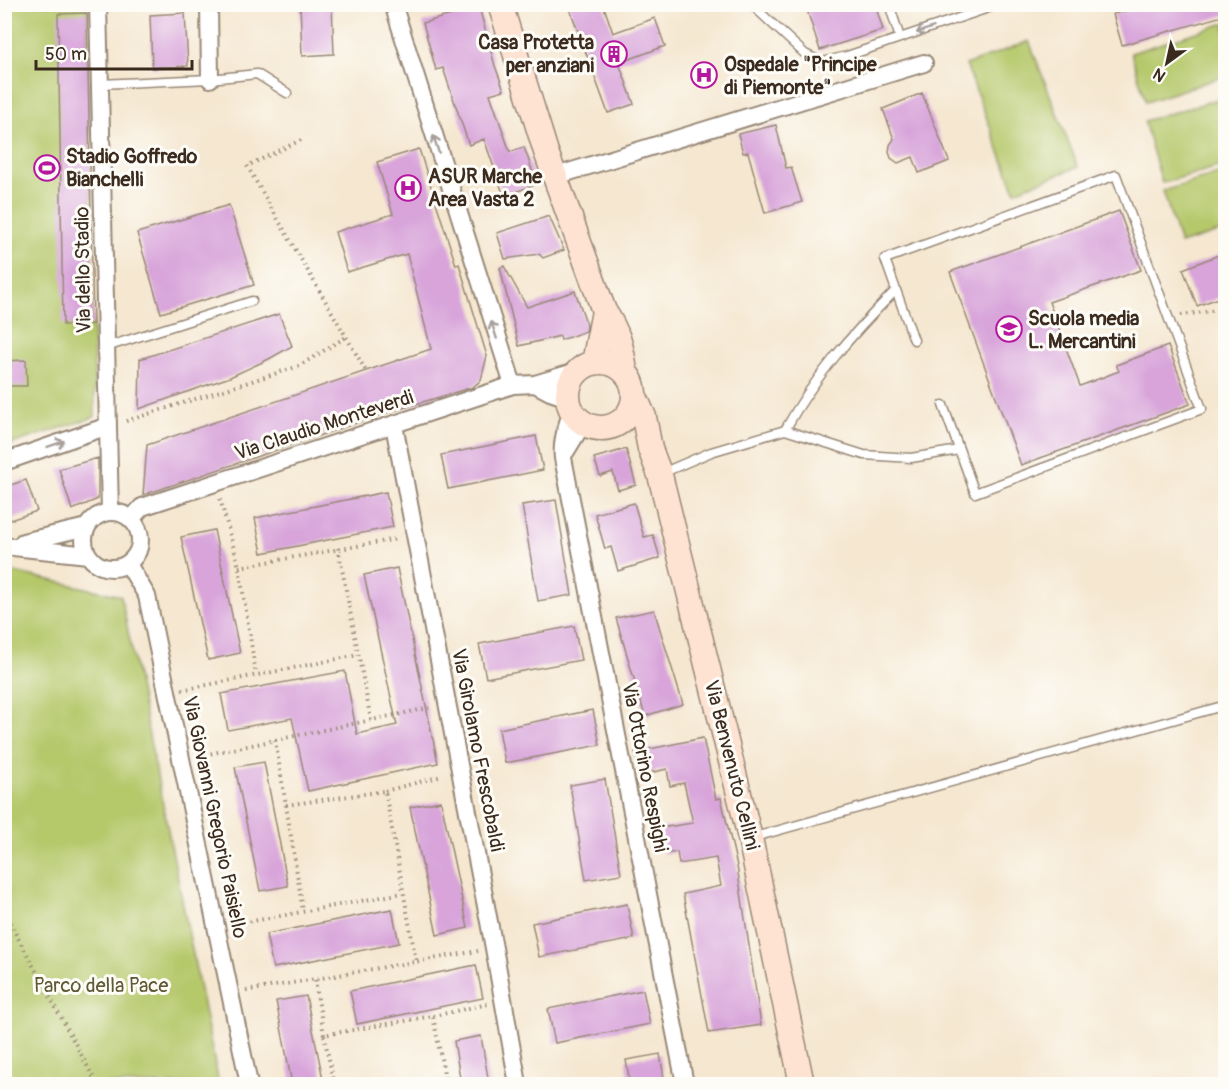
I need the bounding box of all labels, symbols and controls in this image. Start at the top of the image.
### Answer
one-way arrow [916,25,935,36]
place label: Casa Protetta per anziani [478,30,594,78]
scale bar [36,33,192,71]
north arrow [1137,33,1197,93]
building icon: Casa Protetta per anziani [599,39,629,69]
text: 50 m [45,43,87,66]
place label: Ospedale "Principe di Piemonte" [724,52,878,100]
hospital icon: Ospedale "Principe di Piemonte" [689,60,719,90]
text: N [1149,63,1169,86]
one-way arrow [430,135,441,154]
place label: Stadio Goffredo Bianchelli [66,144,198,192]
sports icon: Stadio Goffredo Bianchelli [32,153,62,183]
place label: ASUR Marche Area Vasta 2 [428,164,543,212]
hospital icon: ASUR Marche Area Vasta 2 [393,173,423,203]
street label: Via dello Stadio [69,206,97,334]
place label: Scuola media L. Mercantini [1028,306,1139,354]
school or university icon: Scuola media L. Mercantini [994,314,1024,344]
one-way arrow [488,321,499,340]
street label: Via Claudio Monteverdi [231,384,417,466]
one-way arrow [46,438,65,449]
street label: Via Girolamo Frescobaldi [446,646,510,854]
street label: Via Benvenuto Cellini [699,677,765,853]
street label: Via Ottorino Respighi [616,680,674,854]
street label: Via Giovanni Gregorio Paisiello [177,694,253,941]
park label: Parco della Pace [34,973,168,998]

